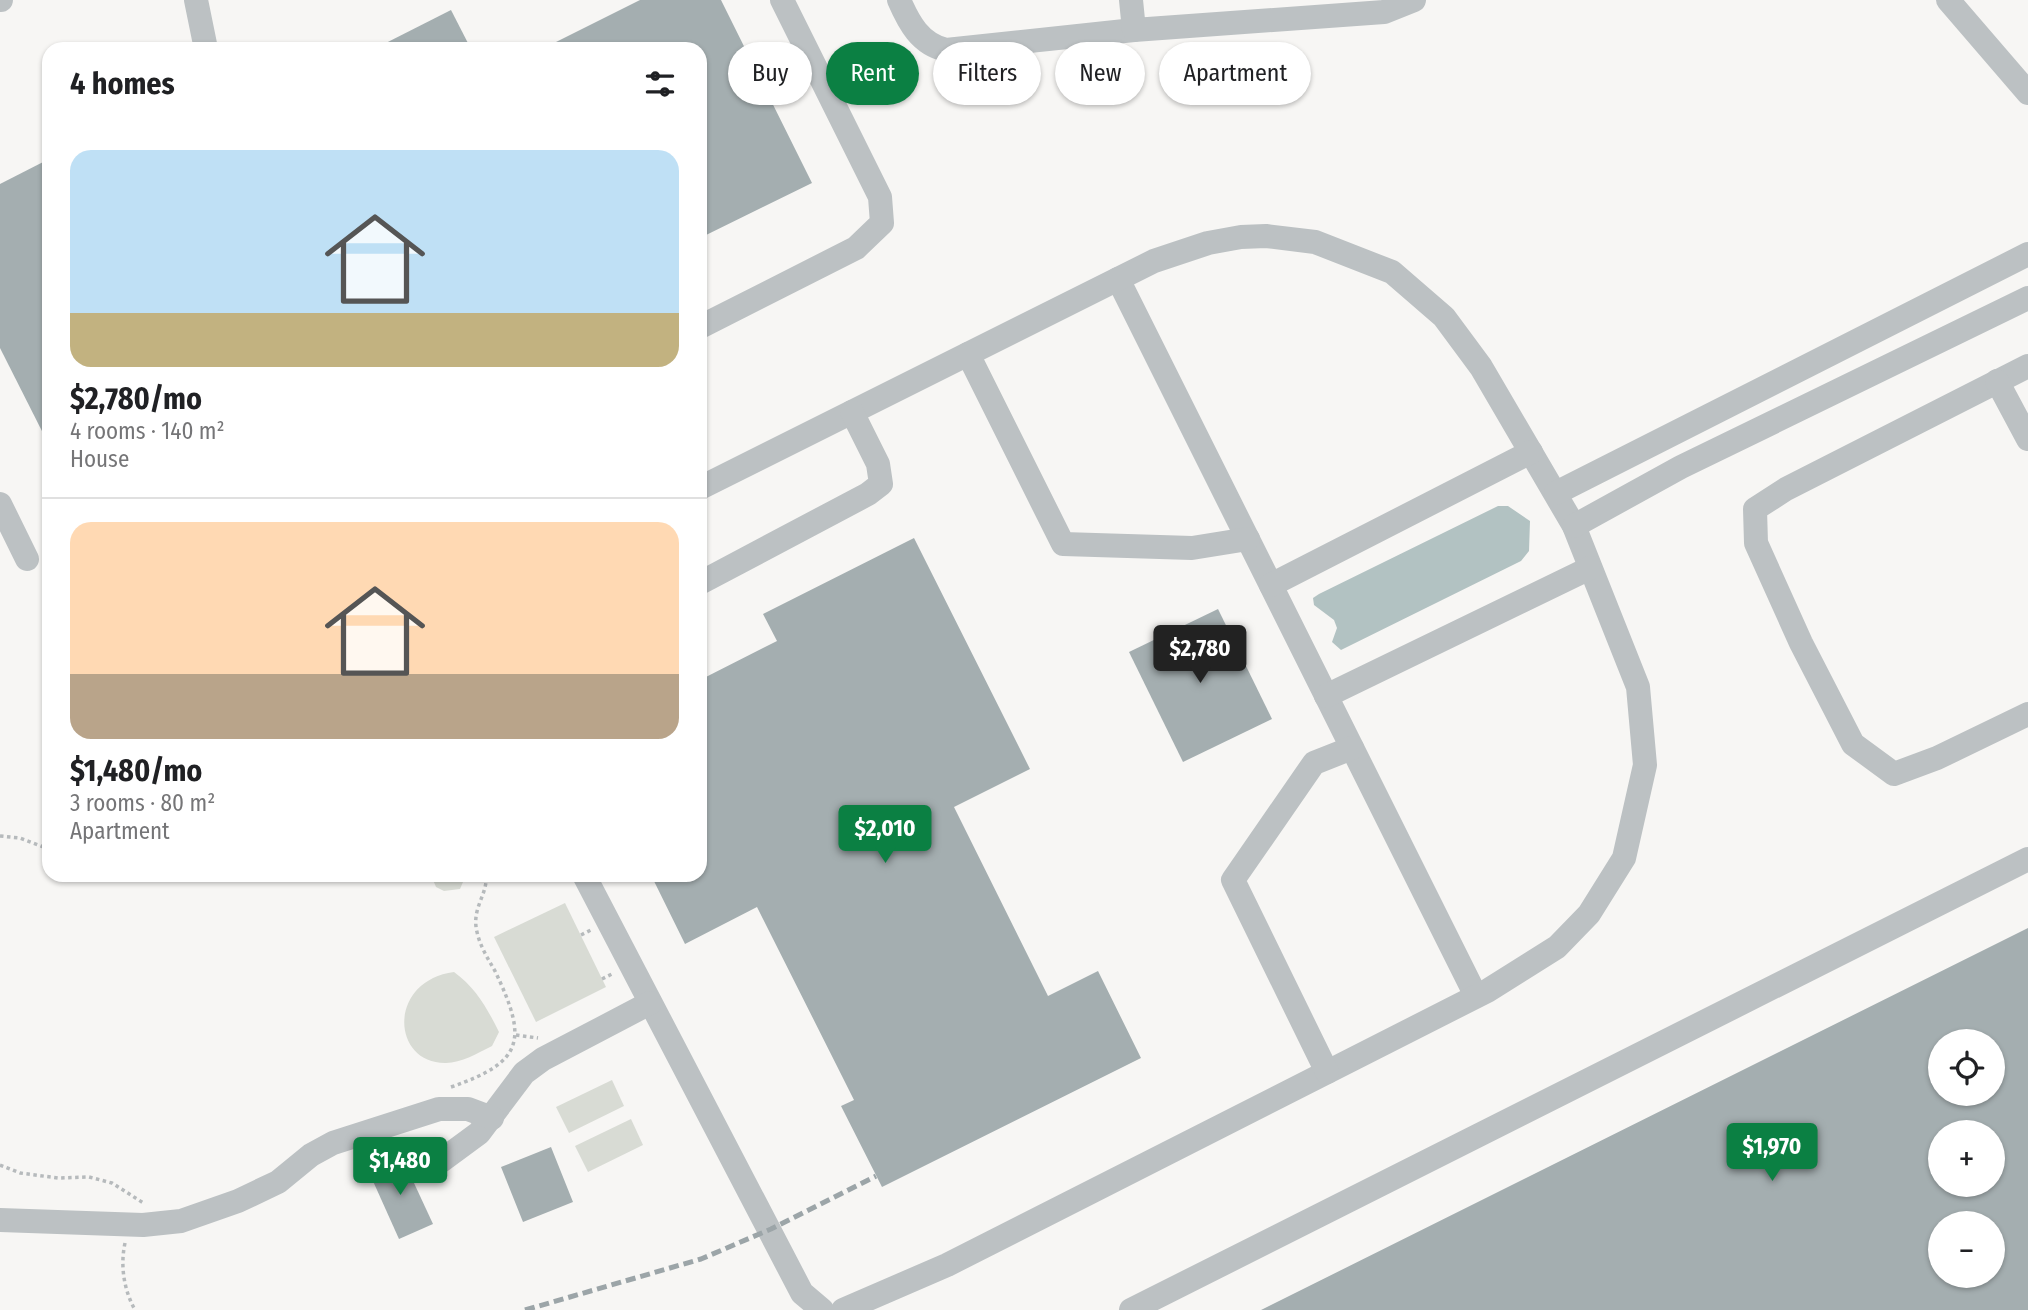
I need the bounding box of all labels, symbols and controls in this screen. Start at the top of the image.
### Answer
chip: Buy [728,42,812,105]
chip: Rent [826,42,919,105]
chip: Filters [933,42,1041,105]
chip: New [1055,42,1145,105]
chip: Apartment [1159,42,1311,105]
icon: filters [641,65,679,103]
text: 4 homes [70,66,175,102]
icon: home [312,196,438,322]
text: $2,780/mo [70,381,202,417]
text: 4 rooms · 140 m² [70,417,225,445]
text: House [70,445,129,473]
icon: home [312,568,438,694]
pin: $2,780 [1143,626,1257,685]
text: $2,780 [1169,634,1231,662]
text: $1,480/mo [70,753,202,789]
text: 3 rooms · 80 m² [70,789,215,817]
pin: $2,010 [828,806,942,865]
text: $2,010 [854,814,916,842]
text: Apartment [70,817,170,845]
map controls [1928,1029,2005,1288]
button: locate [1928,1029,2005,1106]
button: + [1928,1120,2005,1197]
pin: $1,970 [1715,1124,1829,1183]
text: $1,970 [1743,1132,1801,1160]
pin: $1,480 [343,1138,457,1197]
text: $1,480 [369,1146,431,1174]
button: − [1928,1211,2005,1288]

